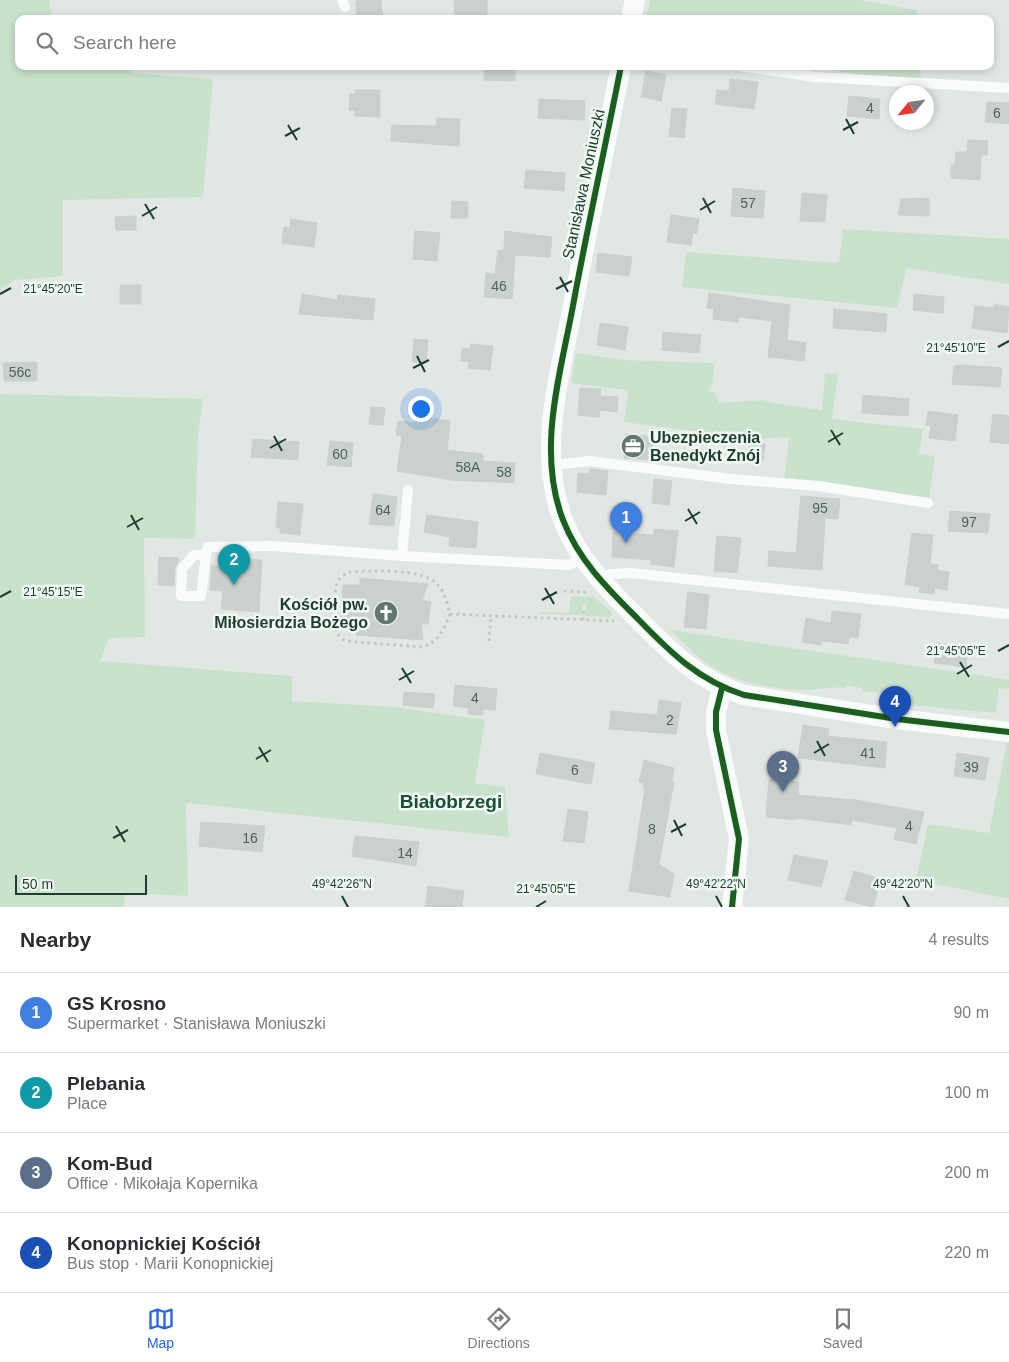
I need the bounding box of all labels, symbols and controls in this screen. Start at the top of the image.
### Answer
search box [15,15,994,70]
icon: search [33,29,61,57]
text: Search here [73,32,177,53]
north arrow [889,85,934,130]
house number: 4 [866,100,874,116]
house number: 6 [993,105,1001,121]
street label: Stanisława Moniuszki [559,108,608,261]
house number: 57 [740,195,756,211]
house number: 46 [491,278,507,294]
text: 21°45'20"E [23,282,83,296]
text: 21°45'10"E [926,341,986,355]
house number: 56c [9,364,31,380]
your location [408,396,434,422]
place label: Ubezpieczenia Benedykt Znój [650,429,760,464]
office icon: Ubezpieczenia Benedykt Znój [620,433,646,459]
house number: 60 [332,446,348,462]
house number: 58A [456,459,481,475]
house number: 58 [496,464,512,480]
house number: 95 [812,500,828,516]
house number: 64 [375,502,391,518]
pin: 1 [610,502,642,543]
house number: 97 [961,514,977,530]
pin: 2 [218,544,250,585]
text: 21°45'15"E [23,585,83,599]
place label: Kościół pw. Miłosierdzia Bożego [214,596,368,631]
church icon: Kościół pw. Miłosierdzia Bożego [373,600,399,626]
text: 21°45'05"E [926,644,986,658]
pin: 4 [879,686,911,727]
house number: 4 [471,690,479,706]
house number: 2 [666,712,674,728]
house number: 41 [860,745,876,761]
pin: 3 [767,751,799,792]
house number: 39 [963,759,979,775]
house number: 6 [571,762,579,778]
district label: Białobrzegi [400,791,502,812]
house number: 4 [905,818,913,834]
house number: 8 [648,821,656,837]
house number: 16 [242,830,258,846]
house number: 14 [397,845,413,861]
scale bar [15,872,148,895]
text: 50 m [22,876,53,892]
text: 49°42'26"N [312,877,372,891]
text: 49°42'22"N [686,877,746,891]
text: 49°42'20"N [873,877,933,891]
text: 21°45'05"E [516,882,576,896]
text: Nearby [20,928,91,951]
text: 4 results [929,931,989,948]
text: GS Krosno [67,993,166,1014]
text: 1 [32,1004,40,1021]
text: 90 m [953,1004,989,1021]
text: Supermarket · Stanisława Moniuszki [67,1015,326,1032]
text: Plebania [67,1073,145,1094]
text: 2 [32,1084,40,1101]
text: 100 m [945,1084,989,1101]
text: Place [67,1095,107,1112]
text: Kom-Bud [67,1153,152,1174]
text: 3 [32,1164,40,1181]
text: 200 m [945,1164,989,1181]
text: Office · Mikołaja Kopernika [67,1175,258,1192]
text: Konopnickiej Kościół [67,1233,260,1254]
text: 4 [32,1244,40,1261]
text: 220 m [945,1244,989,1261]
text: Bus stop · Marii Konopnickiej [67,1255,273,1272]
tab: Map [147,1305,175,1351]
tab: Directions [468,1305,530,1351]
tab: Saved [823,1305,862,1351]

